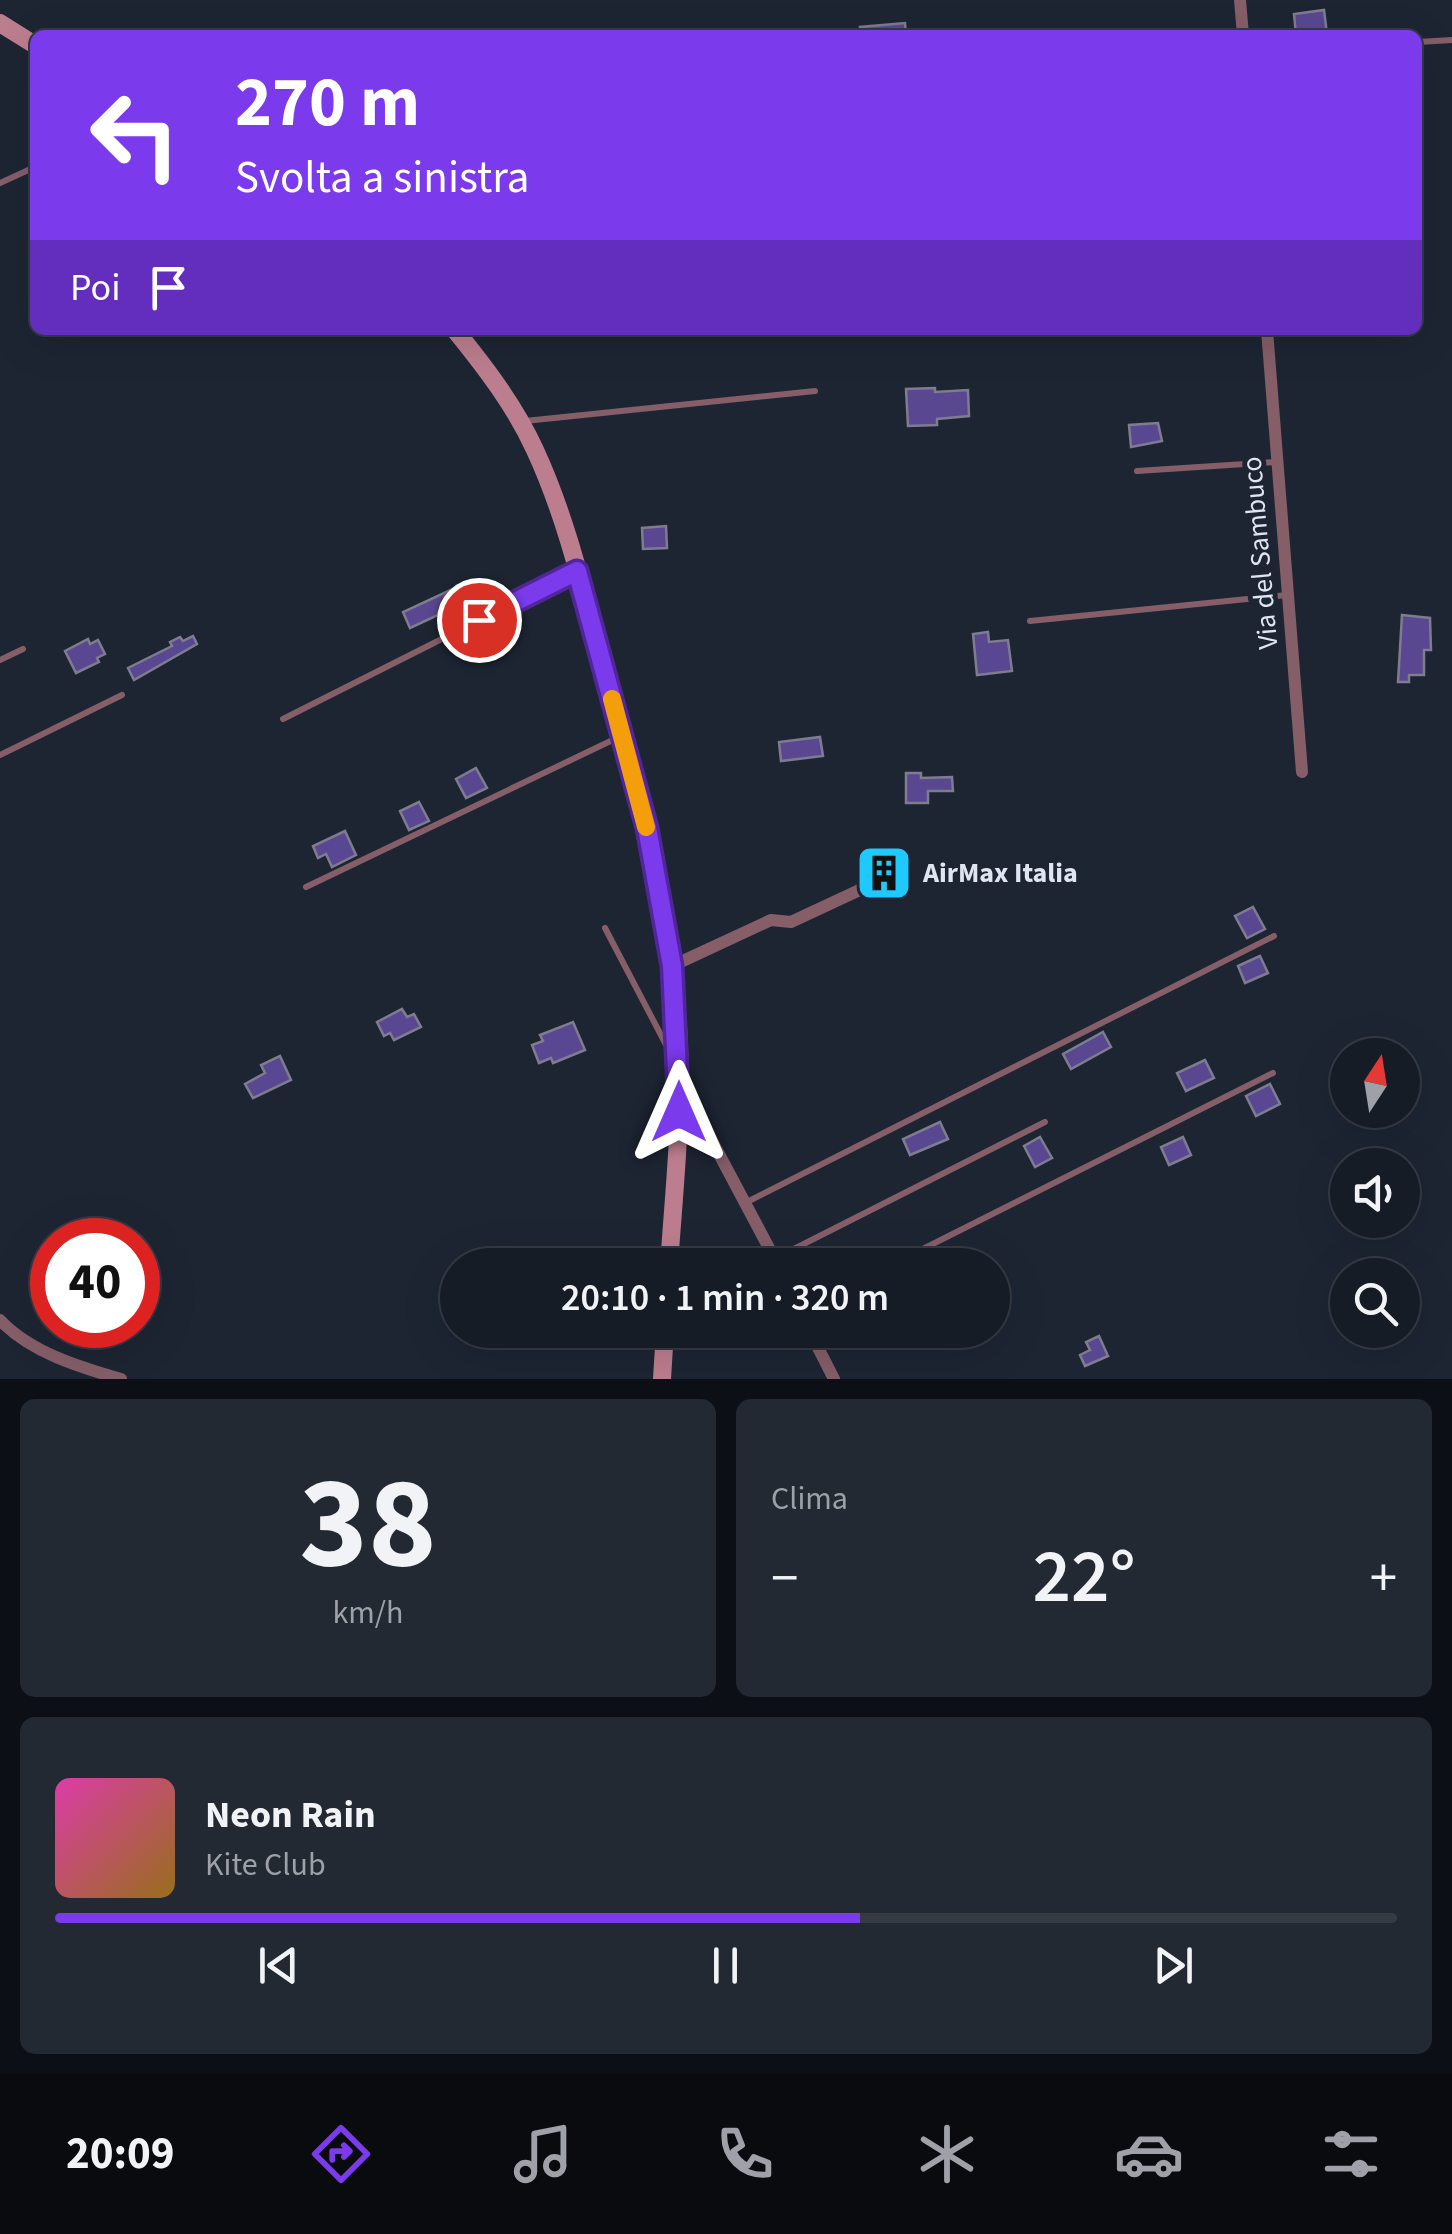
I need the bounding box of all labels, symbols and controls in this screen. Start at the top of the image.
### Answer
text: 270 m [235,53,420,153]
icon: left [70,70,200,200]
text: Svolta a sinistra [235,146,529,210]
icon: arrive [141,260,196,315]
text: Poi [70,261,121,315]
street label: Via del Sambuco [1232,455,1288,651]
pin [437,578,522,663]
icon: arrive [452,593,507,648]
building icon: AirMax Italia [854,843,914,903]
place label: AirMax Italia [922,853,1078,893]
north arrow [1330,1038,1420,1128]
map controls [1330,1038,1420,1348]
position arrow [627,1060,731,1164]
button: sound [1330,1148,1420,1238]
speed limit sign: 40 [30,1218,160,1348]
button: search [1330,1258,1420,1348]
text: 20:10 · 1 min · 320 m [561,1271,889,1325]
text: 38 [299,1432,437,1617]
text: Clima [771,1476,848,1522]
text: 22° [1032,1524,1136,1631]
text: − [771,1540,798,1618]
text: + [1370,1540,1397,1618]
text: km/h [333,1590,403,1636]
text: Neon Rain [205,1788,376,1842]
text: Kite Club [205,1842,326,1888]
icon: previous [251,1938,306,1993]
icon: pause [698,1938,753,1993]
icon: next [1146,1938,1201,1993]
icon: directions [306,2119,376,2189]
icon: music [508,2119,578,2189]
icon: phone [710,2119,780,2189]
icon: climate [912,2119,982,2189]
icon: car [1114,2119,1184,2189]
icon: filters [1316,2119,1386,2189]
text: 20:09 [66,2122,175,2186]

